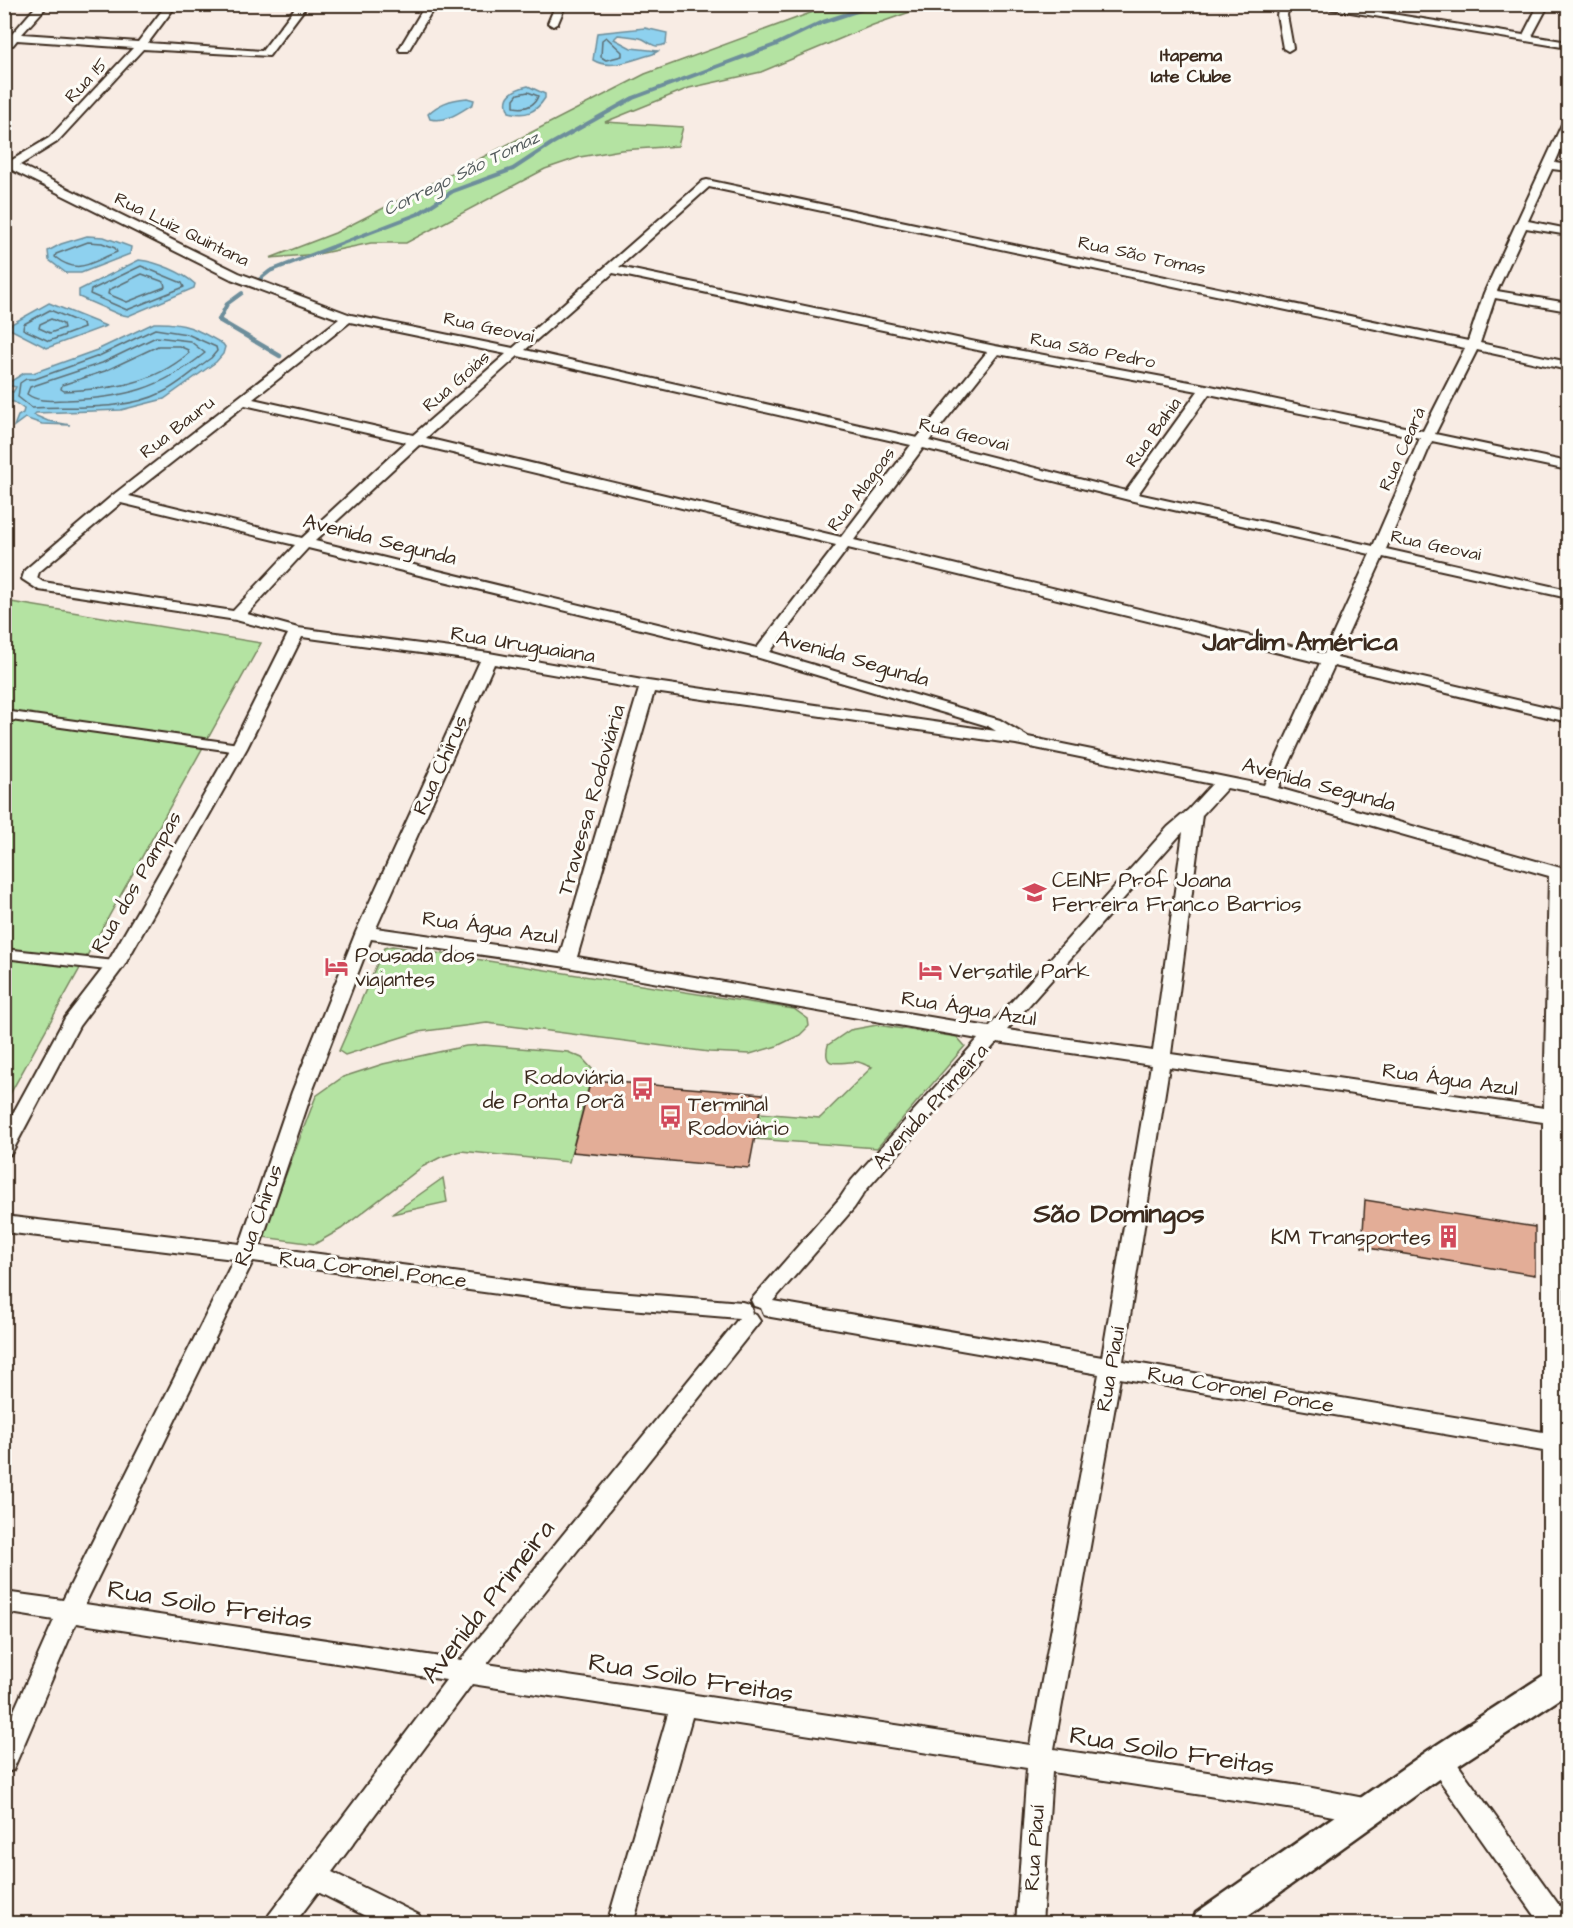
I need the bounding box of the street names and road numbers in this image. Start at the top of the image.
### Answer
street label: Rua 15 [59,52,114,108]
street label: Rua Luiz Quintana [110,186,253,273]
street label: Rua São Tomas [1076,230,1208,281]
street label: Rua Geovai [441,306,537,349]
street label: Rua São Pedro [1028,326,1158,375]
street label: Rua Goiás [417,345,495,418]
street label: Rua Bauru [135,390,220,464]
street label: Rua Bahia [1119,392,1187,472]
street label: Rua Ceará [1373,403,1432,495]
street label: Rua Geovai [916,411,1012,458]
street label: Rua Alagoas [821,442,902,537]
street label: Avenida Segunda [299,506,460,575]
street label: Rua Geovai [1388,524,1484,567]
street label: Rua Uruguaiana [448,619,598,672]
street label: Avenida Segunda [773,623,933,696]
street label: Travessa Rodoviária [550,701,633,899]
street label: Rua Chirus [406,711,475,820]
street label: Avenida Segunda [1239,750,1399,821]
street label: Rua dos Pampas [84,806,190,959]
street label: Rua Água Azul [420,904,560,953]
street label: Rua Água Azul [899,983,1039,1035]
street label: Avenida Primeira [866,1037,995,1176]
street label: Rua Água Azul [1380,1056,1520,1105]
street label: Rua Chirus [227,1160,290,1270]
street label: Rua Coronel Ponce [278,1244,468,1295]
street label: Rua Piauí [1089,1324,1132,1414]
street label: Rua Coronel Ponce [1145,1359,1336,1420]
street label: Avenida Primeira [412,1512,563,1691]
street label: Rua Soilo Freitas [105,1571,315,1639]
street label: Rua Soilo Freitas [586,1644,796,1712]
street label: Rua Soilo Freitas [1067,1717,1277,1785]
street label: Rua Piauí [1017,1803,1052,1892]

